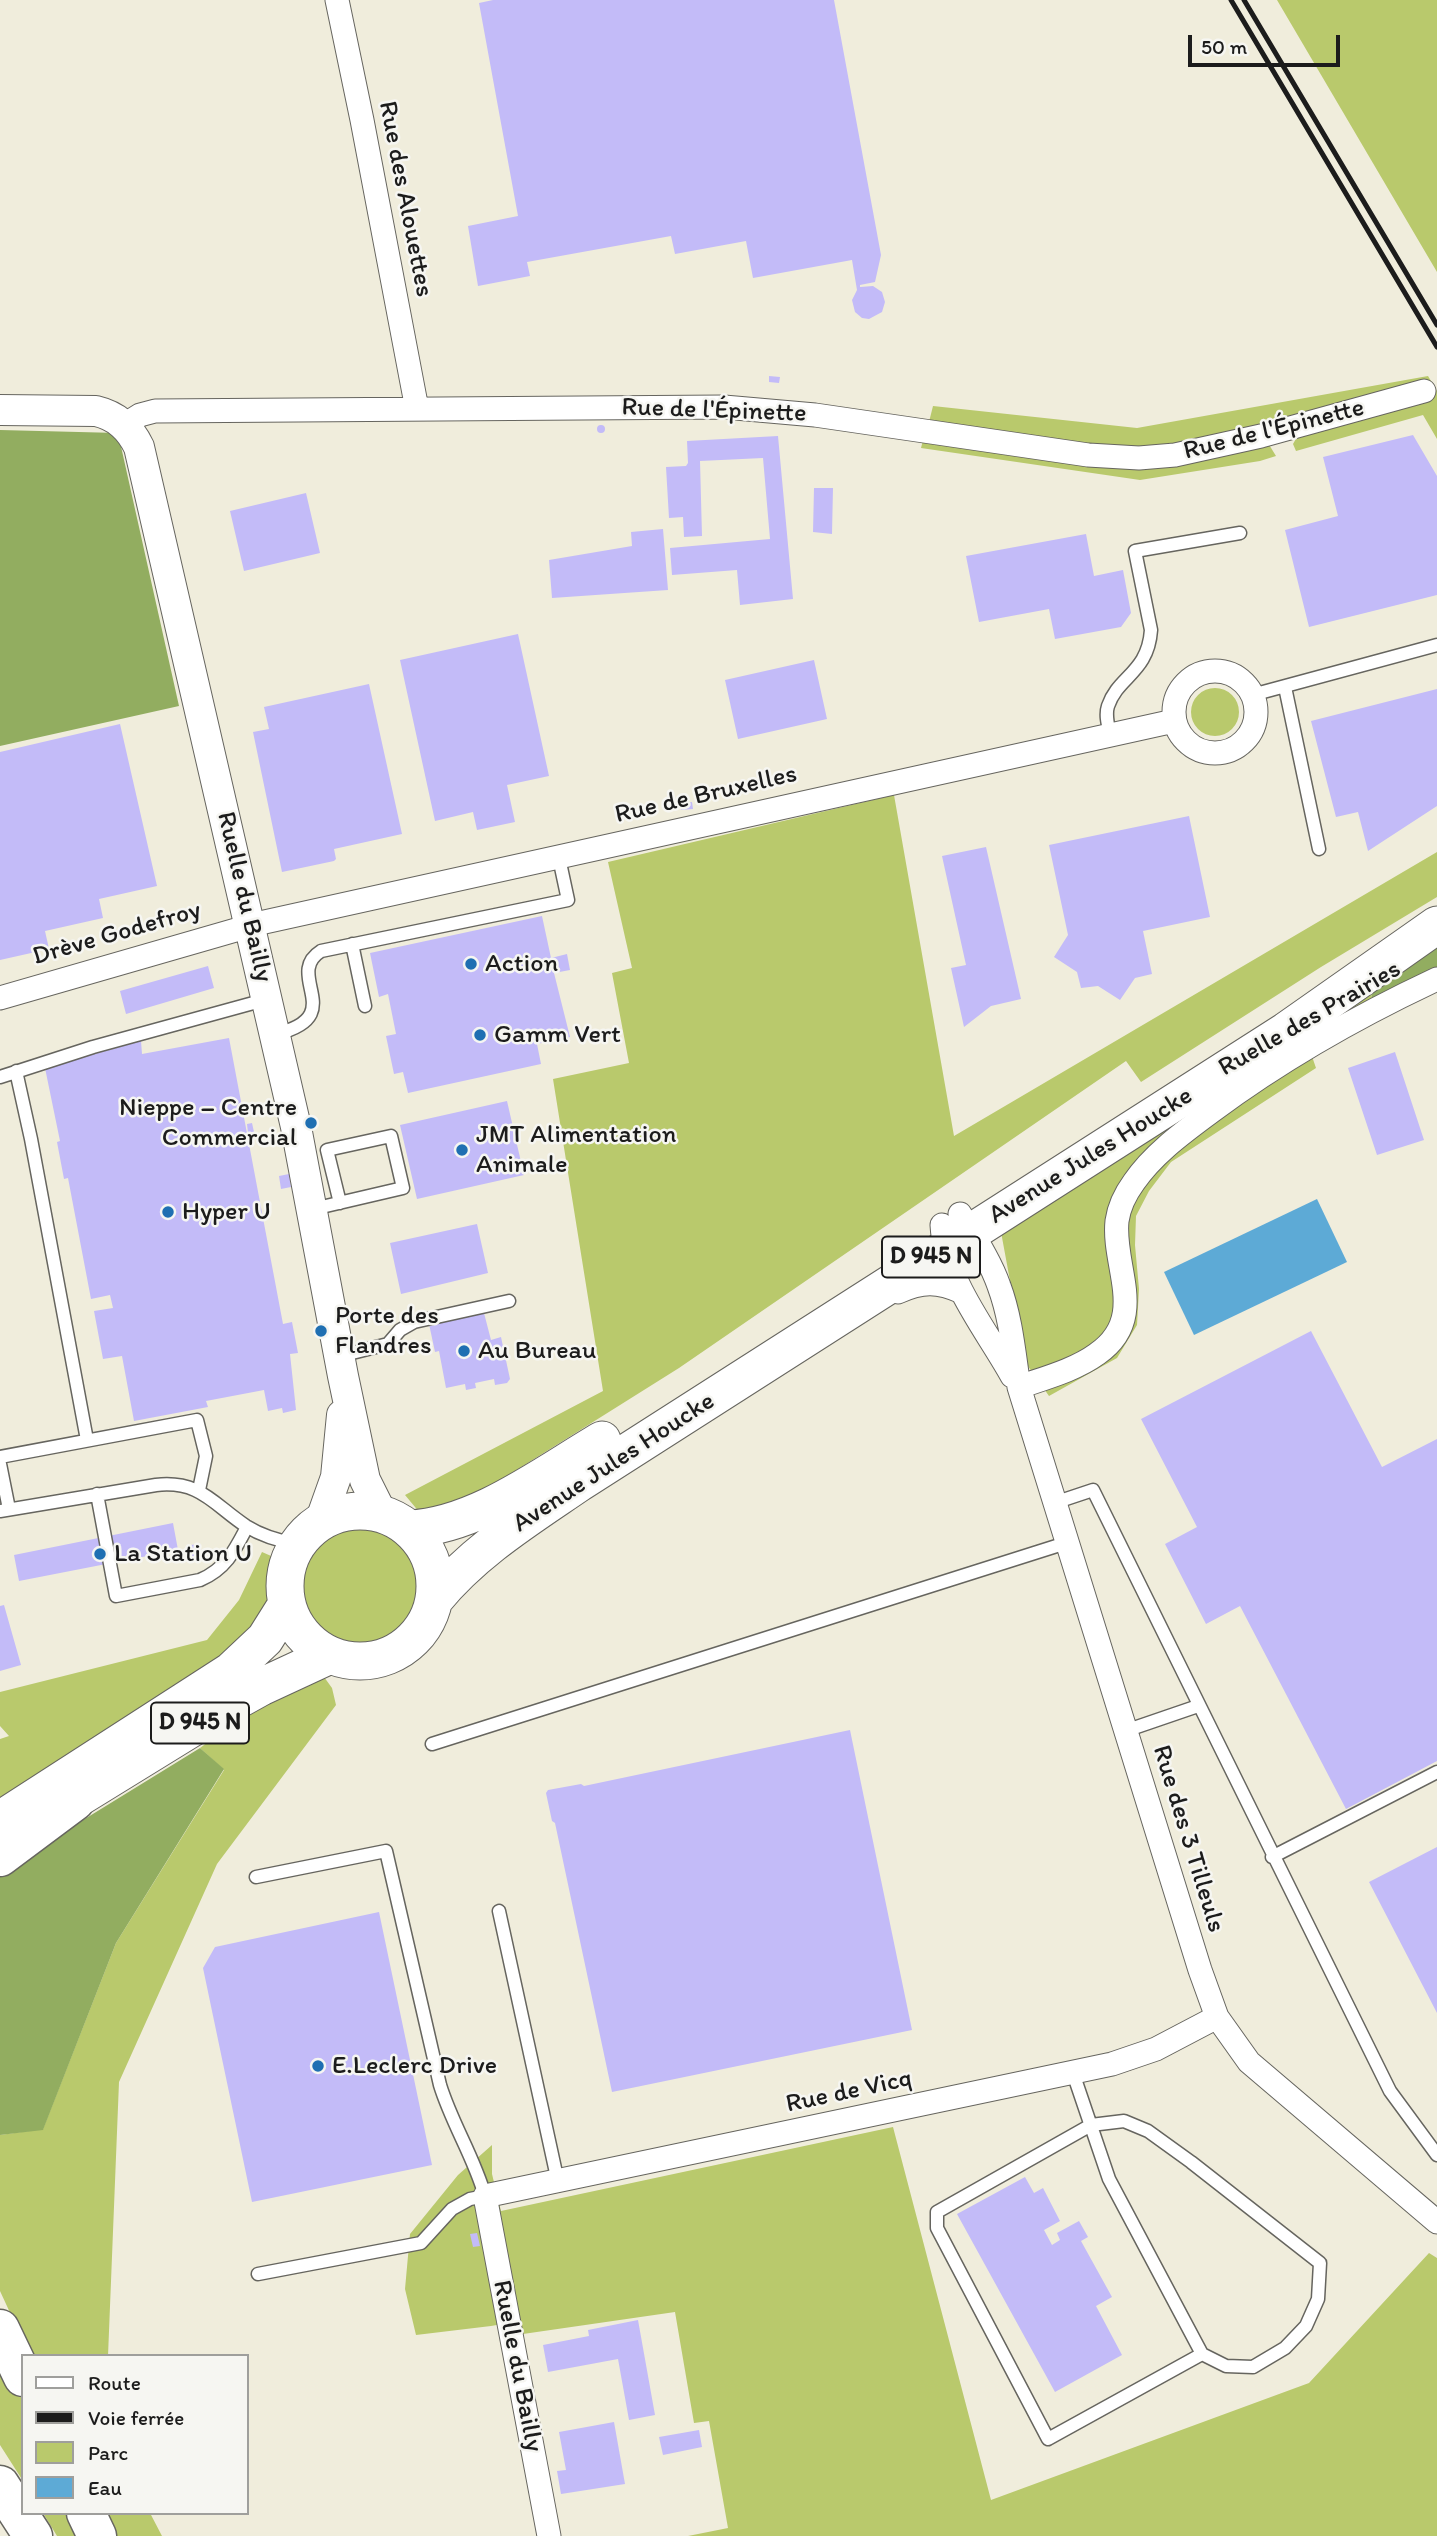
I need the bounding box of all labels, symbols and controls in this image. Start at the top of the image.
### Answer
scale bar [1192,21,1344,65]
text: 50 m [1201,34,1247,59]
street label: Rue des Alouettes [371,98,439,300]
street label: Rue de l'Épinette [621,392,807,430]
street label: Rue de l'Épinette [1181,392,1367,468]
street label: Rue de Bruxelles [612,759,800,831]
street label: Ruelle du Bailly [209,809,279,985]
street label: Drève Godefroy [29,895,205,973]
place label: Action [485,948,558,980]
street label: Ruelle des Prairies [1213,954,1407,1084]
marker: Action [463,956,479,972]
place label: Gamm Vert [494,1019,621,1051]
marker: Gamm Vert [472,1027,488,1043]
street label: Avenue Jules Houcke [983,1081,1199,1231]
place label: Nieppe – Centre Commercial [119,1092,297,1154]
marker: Nieppe – Centre Commercial [303,1115,319,1131]
place label: JMT Alimentation Animale [476,1119,676,1180]
marker: JMT Alimentation Animale [454,1142,470,1158]
place label: Hyper U [182,1196,271,1228]
marker: Hyper U [160,1204,176,1220]
road number: D 945 N [882,1237,980,1278]
place label: Porte des Flandres [335,1300,439,1362]
marker: Porte des Flandres [313,1323,329,1339]
place label: Au Bureau [478,1335,596,1367]
marker: Au Bureau [456,1343,472,1359]
street label: Avenue Jules Houcke [507,1386,721,1540]
place label: La Station U [114,1538,252,1570]
marker: La Station U [92,1546,108,1562]
road number: D 945 N [151,1702,249,1744]
street label: Rue des 3 Tilleuls [1145,1742,1231,1936]
place label: E.Leclerc Drive [332,2050,497,2082]
marker: E.Leclerc Drive [310,2058,326,2074]
street label: Rue de Vicq [783,2063,915,2121]
street label: Ruelle du Bailly [485,2278,549,2454]
legend [21,2354,248,2515]
text: Route [88,2370,141,2395]
text: Voie ferrée [88,2405,184,2430]
text: Parc [88,2440,128,2465]
text: Eau [88,2475,122,2500]

